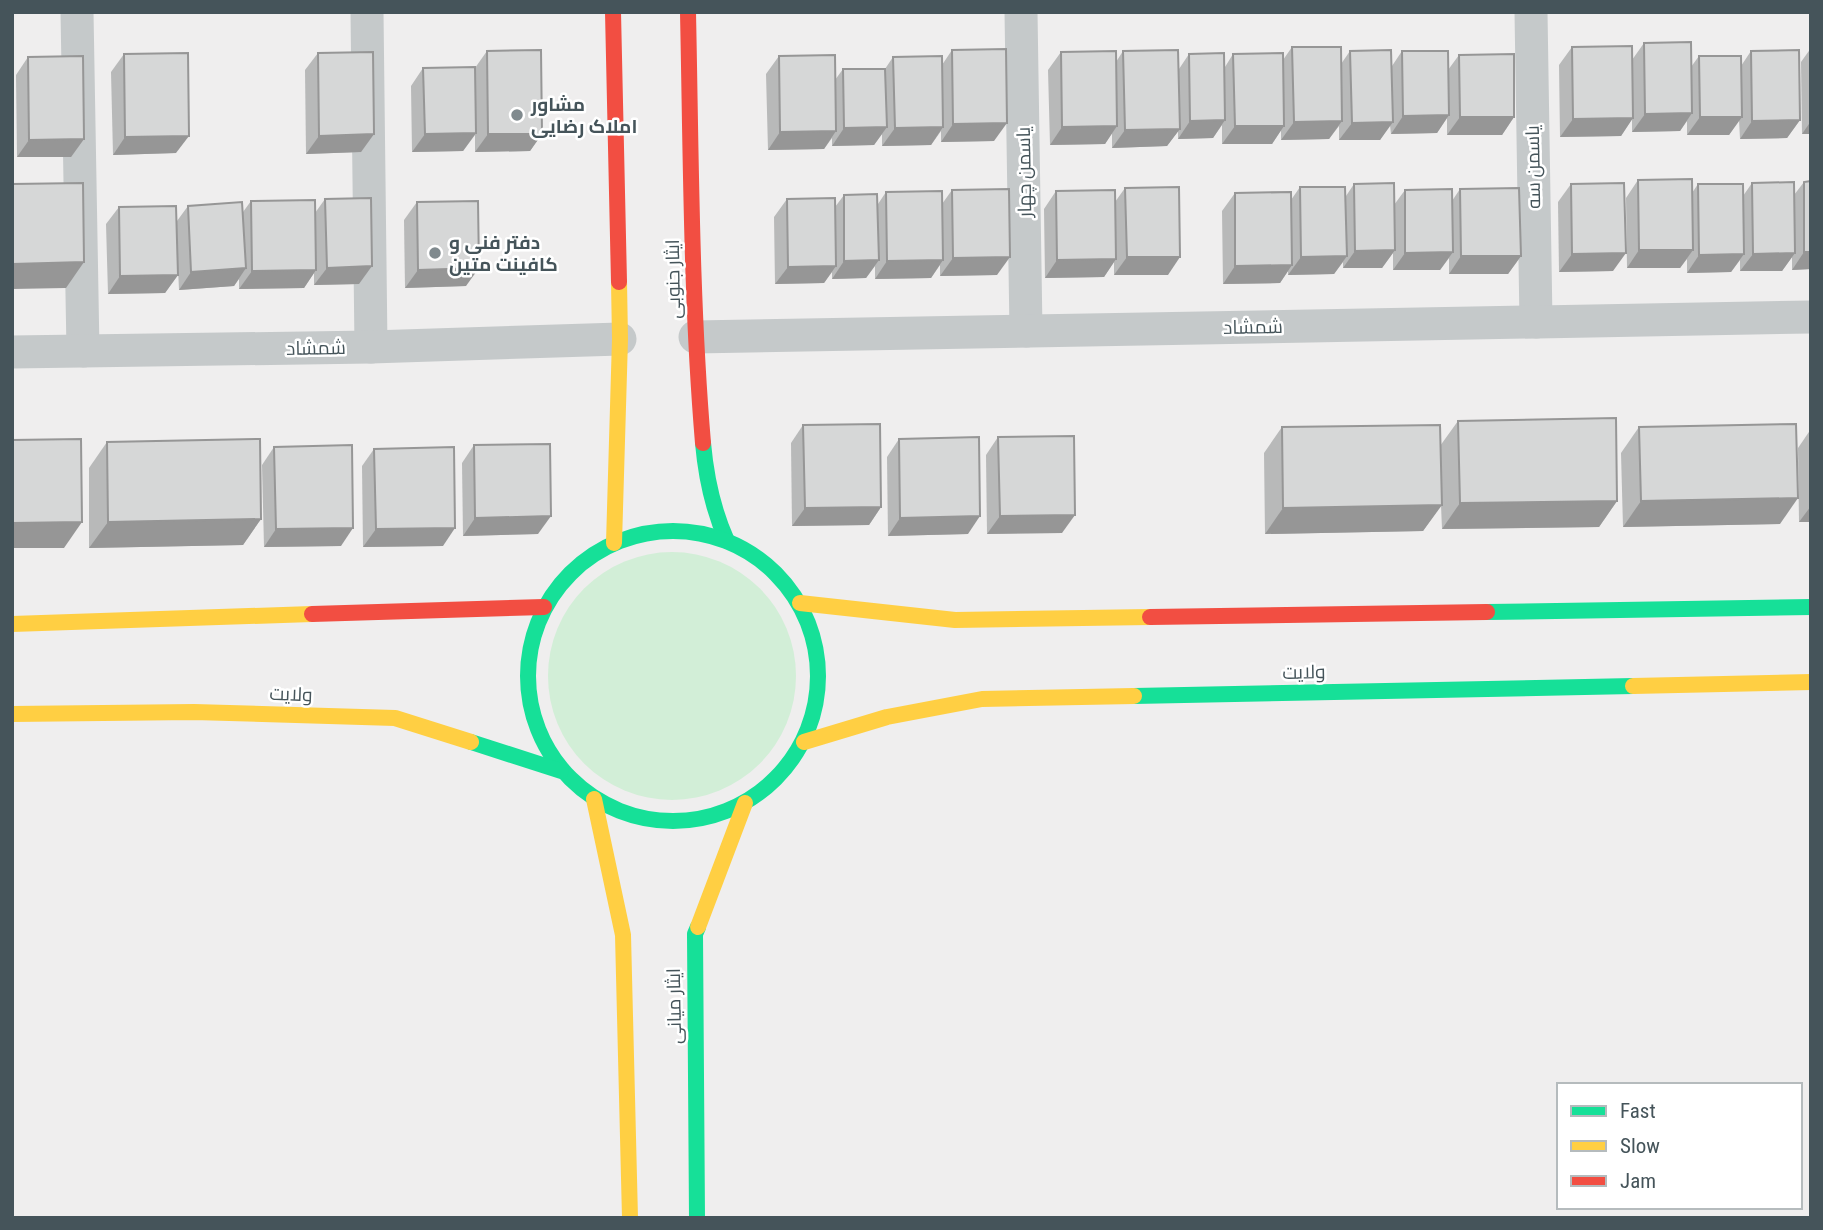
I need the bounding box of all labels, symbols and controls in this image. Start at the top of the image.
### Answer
place label: مشاور املاک رضایی [530,93,637,138]
marker: مشاور املاک رضایی [509,107,525,123]
street label: یاسمن سه [1521,125,1545,209]
street label: یاسمن چهار [1012,127,1037,218]
place label: دفتر فنی و کافینت متین [449,231,558,276]
street label: ایثار جنوبی [661,239,685,319]
marker: دفتر فنی و کافینت متین [427,245,443,261]
street label: شمشاد [1223,315,1283,339]
street label: شمشاد [286,336,346,360]
street label: ولایت [1282,660,1326,684]
street label: ولایت [269,682,313,706]
street label: ایثار میانی [662,968,686,1044]
legend [1557,1083,1802,1209]
text: Fast [1620,1099,1656,1123]
text: Slow [1620,1134,1660,1158]
text: Jam [1620,1169,1656,1193]

